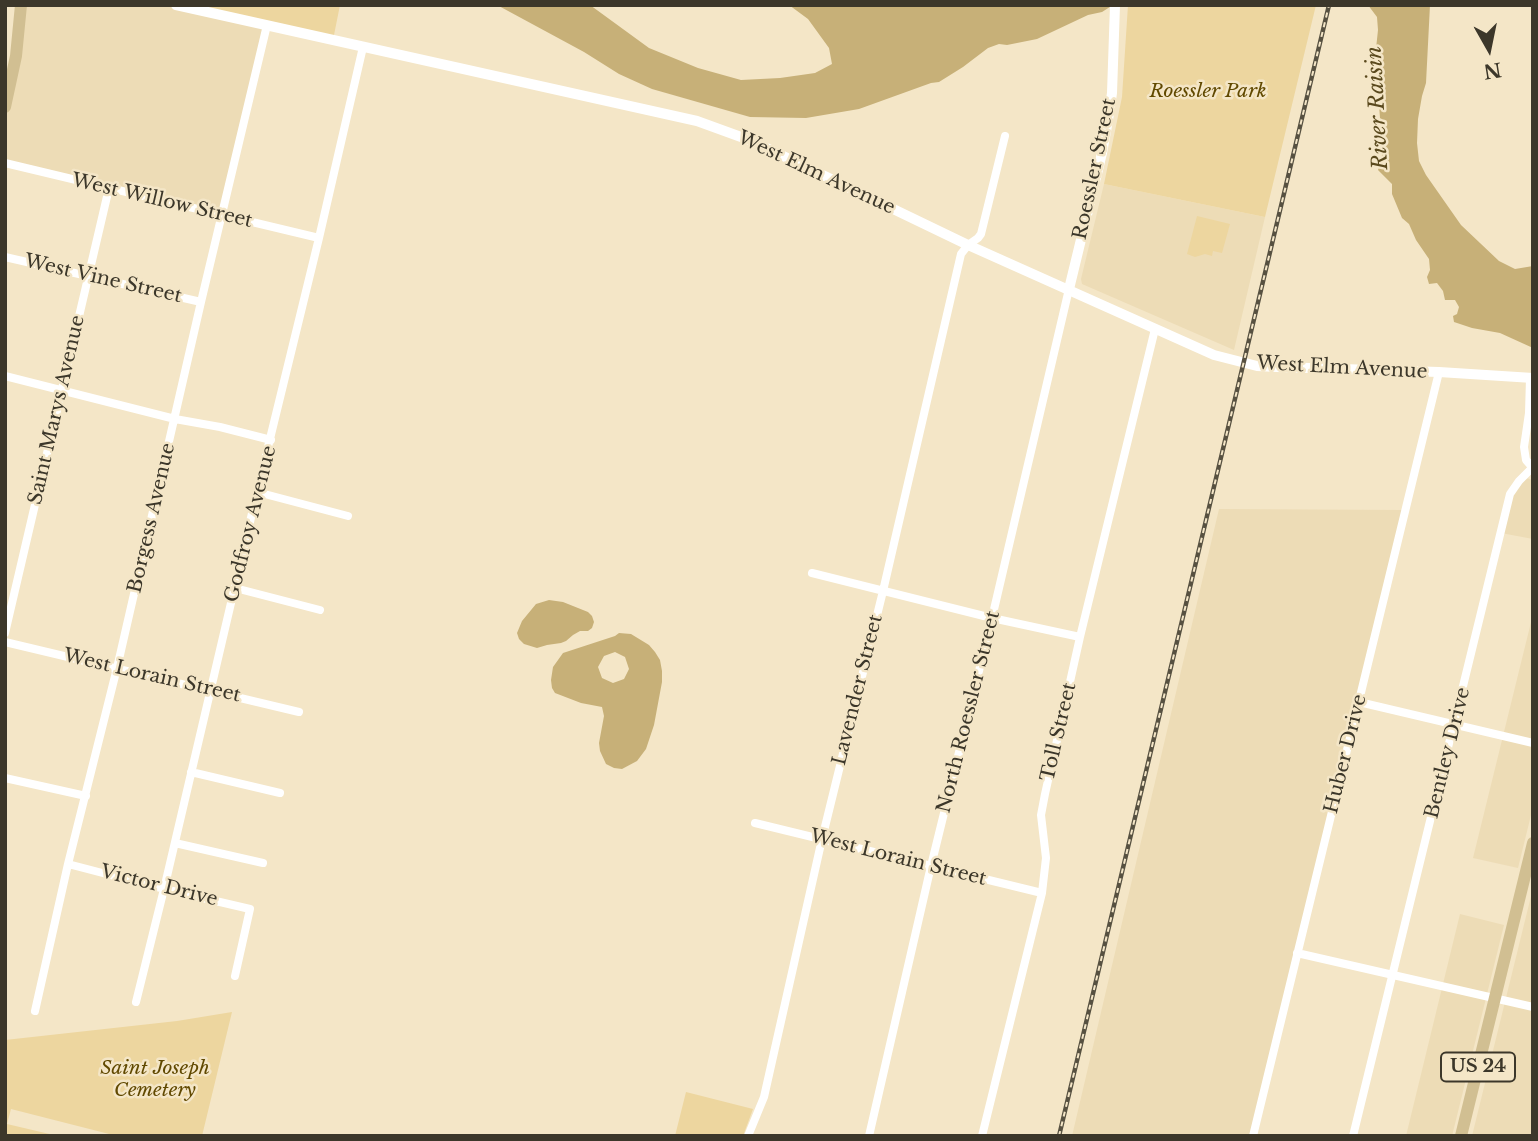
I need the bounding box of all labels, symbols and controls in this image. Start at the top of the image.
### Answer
north arrow [1454,14,1524,84]
water label: River Raisin [1362,46,1394,170]
text: N [1482,57,1503,83]
park label: Roessler Park [1149,81,1267,103]
street label: Roessler Street [1069,96,1121,242]
street label: West Elm Avenue [734,126,898,220]
street label: West Willow Street [69,169,255,233]
street label: West Vine Street [22,250,184,308]
street label: Saint Marys Avenue [24,313,90,507]
street label: West Elm Avenue [1256,352,1428,384]
street label: Borgess Avenue [124,441,180,595]
street label: Godfroy Avenue [221,443,281,605]
street label: North Roessler Street [933,608,1005,816]
street label: Lavender Street [828,612,888,768]
street label: West Lorain Street [61,645,243,707]
street label: Toll Street [1037,680,1081,784]
street label: Bentley Drive [1421,685,1475,821]
street label: Huber Drive [1320,692,1372,816]
street label: West Lorain Street [807,825,989,891]
street label: Victor Drive [98,860,220,912]
road number: US 24 [1441,1052,1515,1082]
park label: Saint Joseph Cemetery [100,1058,210,1102]

